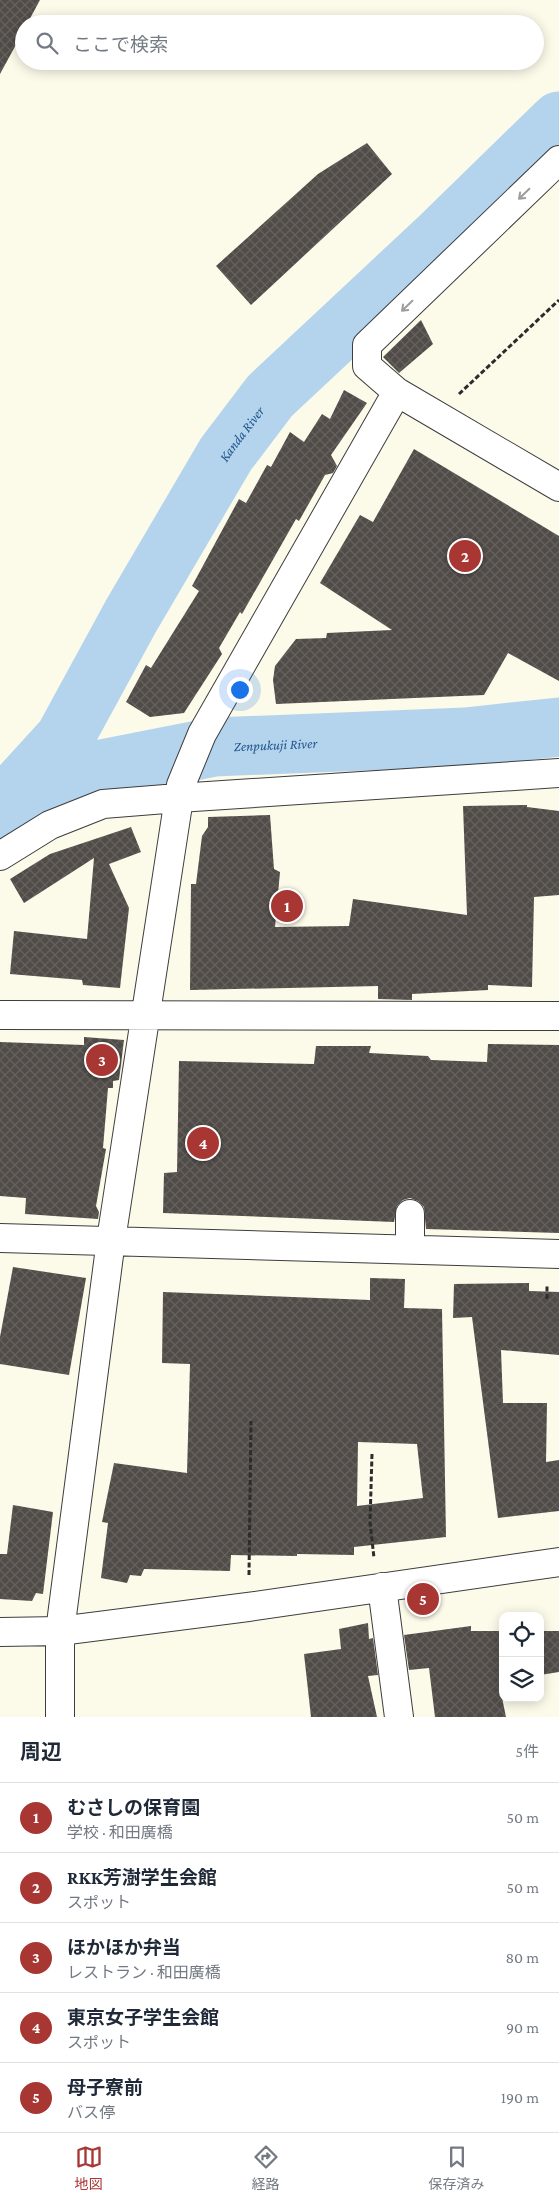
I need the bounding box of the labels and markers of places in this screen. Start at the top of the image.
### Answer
pin: 2 [449,537,481,575]
pin: 1 [271,887,303,925]
pin: 3 [86,1041,118,1079]
pin: 4 [187,1124,219,1162]
pin: 5 [407,1580,439,1618]

